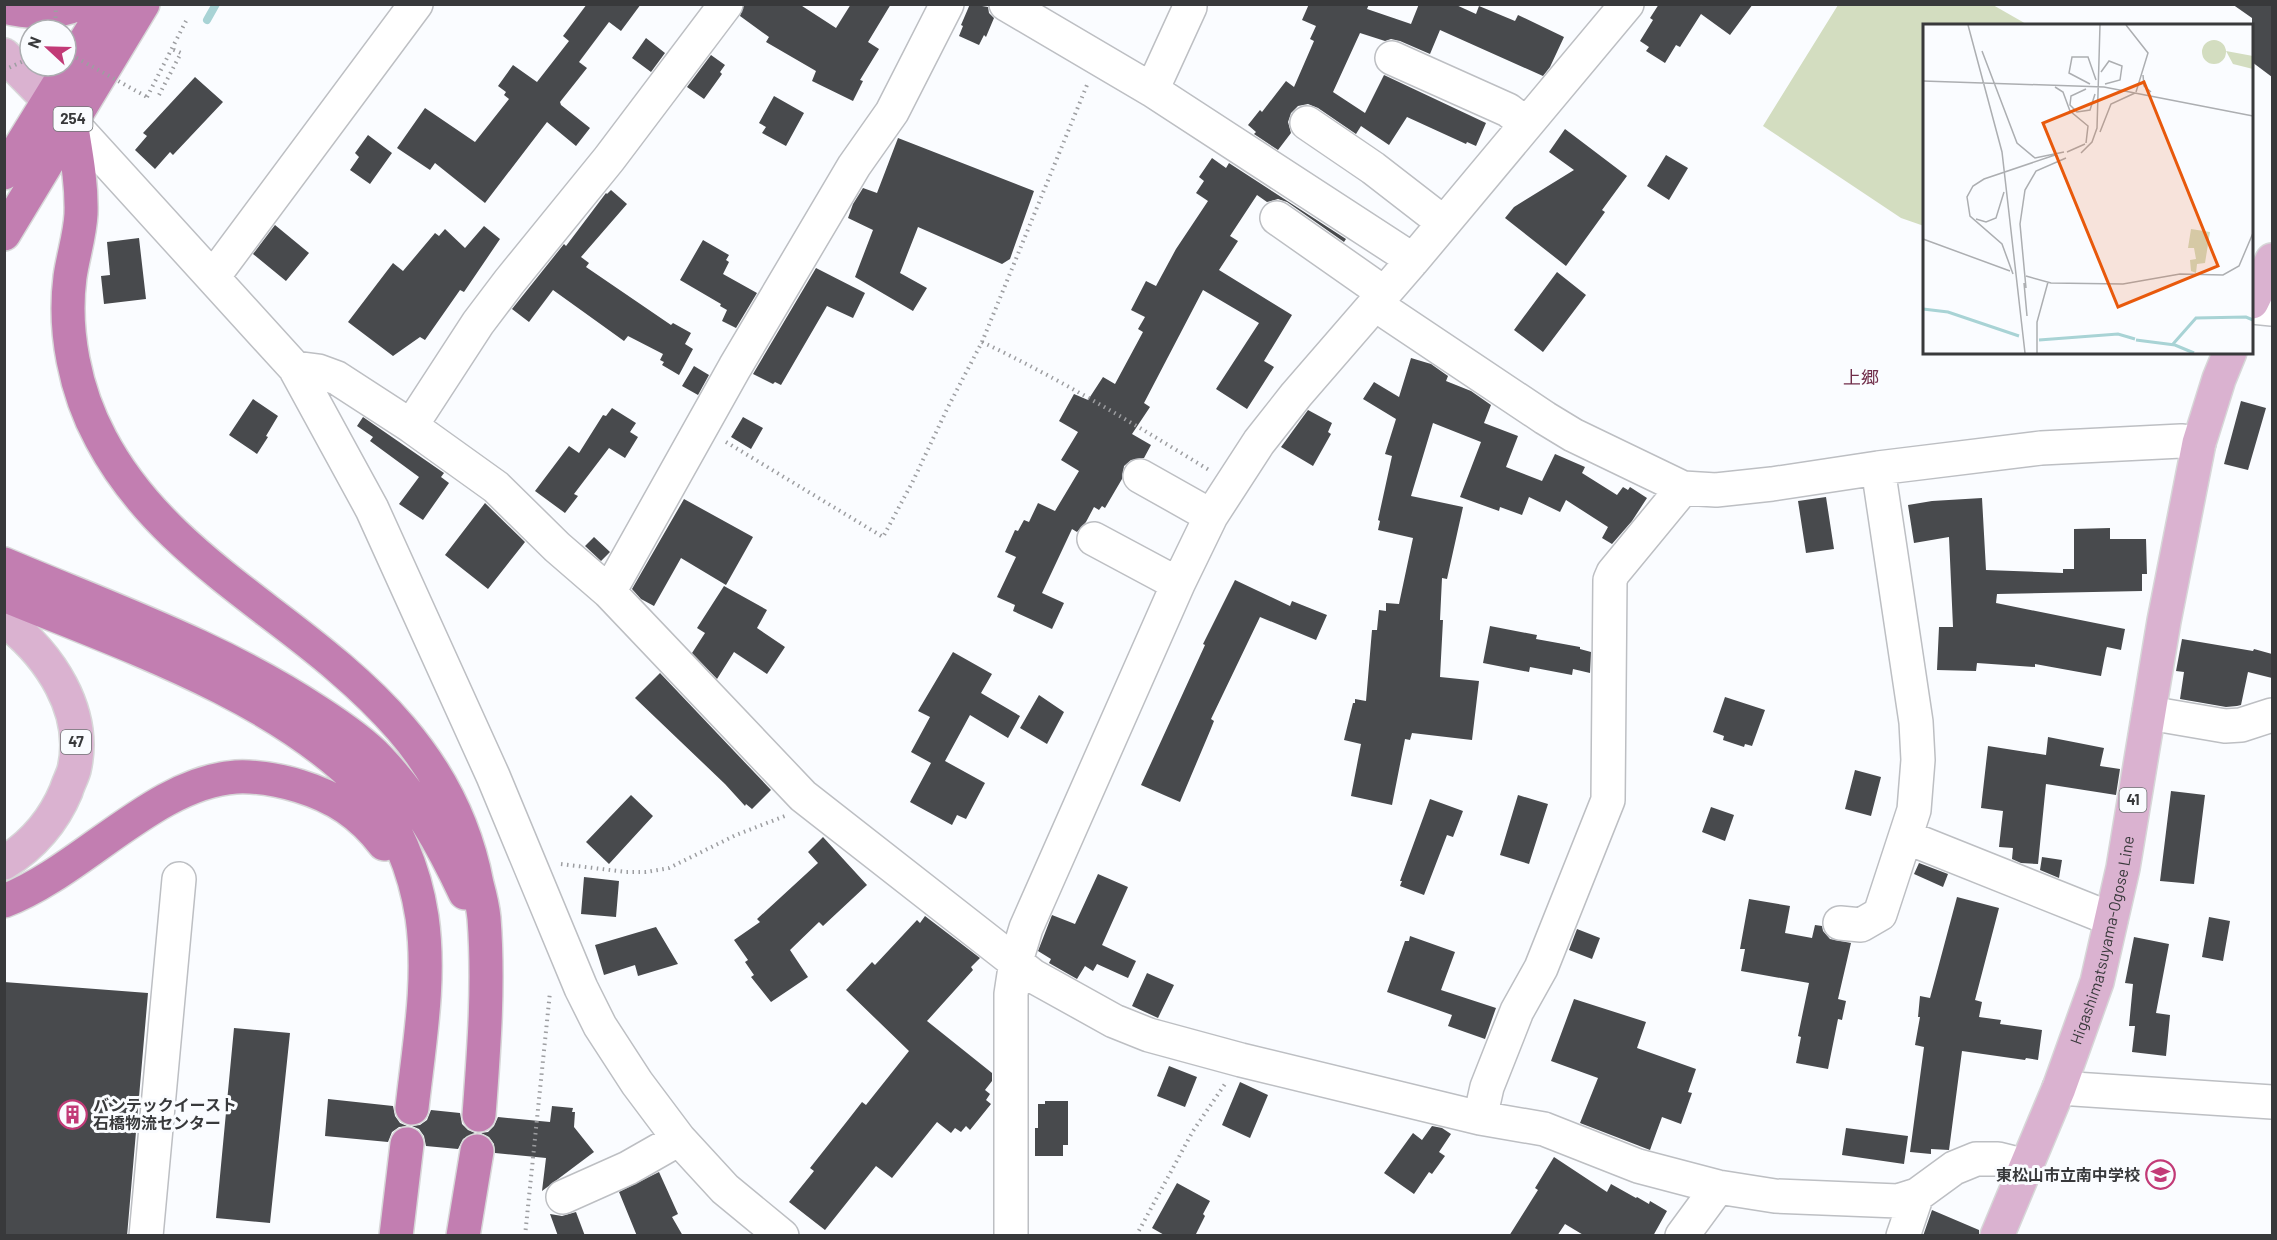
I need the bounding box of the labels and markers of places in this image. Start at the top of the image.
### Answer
place label: バンテックイースト 石橋物流センター [93,1095,237,1132]
building icon: バンテックイースト 石橋物流センター [56,1098,88,1130]
school or university icon: 東松山市立南中学校 [2145,1159,2177,1191]
place label: 東松山市立南中学校 [1996,1165,2140,1184]

